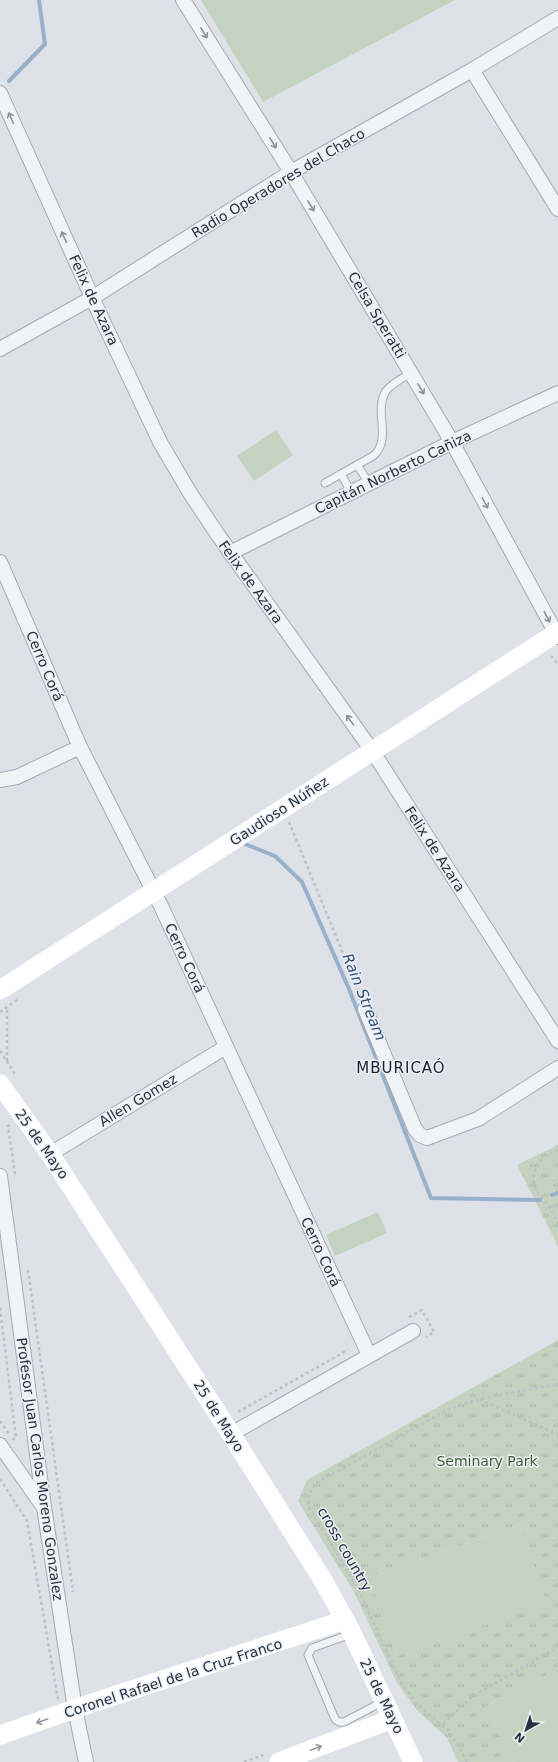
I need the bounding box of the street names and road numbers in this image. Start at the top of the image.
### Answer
street label: Radio Operadores del Chaco [188,125,368,241]
street label: Felix de Azara [66,252,122,348]
street label: Celsa Speratti [345,269,409,361]
street label: Capitán Norberto Cañiza [312,427,474,517]
street label: Felix de Azara [216,538,286,626]
street label: Cerro Corá [23,628,67,704]
street label: Gaudioso Núñez [227,773,331,849]
street label: Felix de Azara [402,803,468,895]
street label: Cerro Corá [162,921,208,995]
street label: Allen Gomez [96,1070,180,1130]
street label: 25 de Mayo [12,1106,72,1182]
street label: Cerro Corá [298,1215,344,1289]
street label: Profesor Juan Carlos Moreno Gonzalez [14,1336,66,1602]
street label: 25 de Mayo [191,1377,247,1455]
street label: cross country [314,1504,376,1594]
street label: Coronel Rafael de la Cruz Franco [62,1635,284,1721]
street label: 25 de Mayo [357,1656,407,1736]

